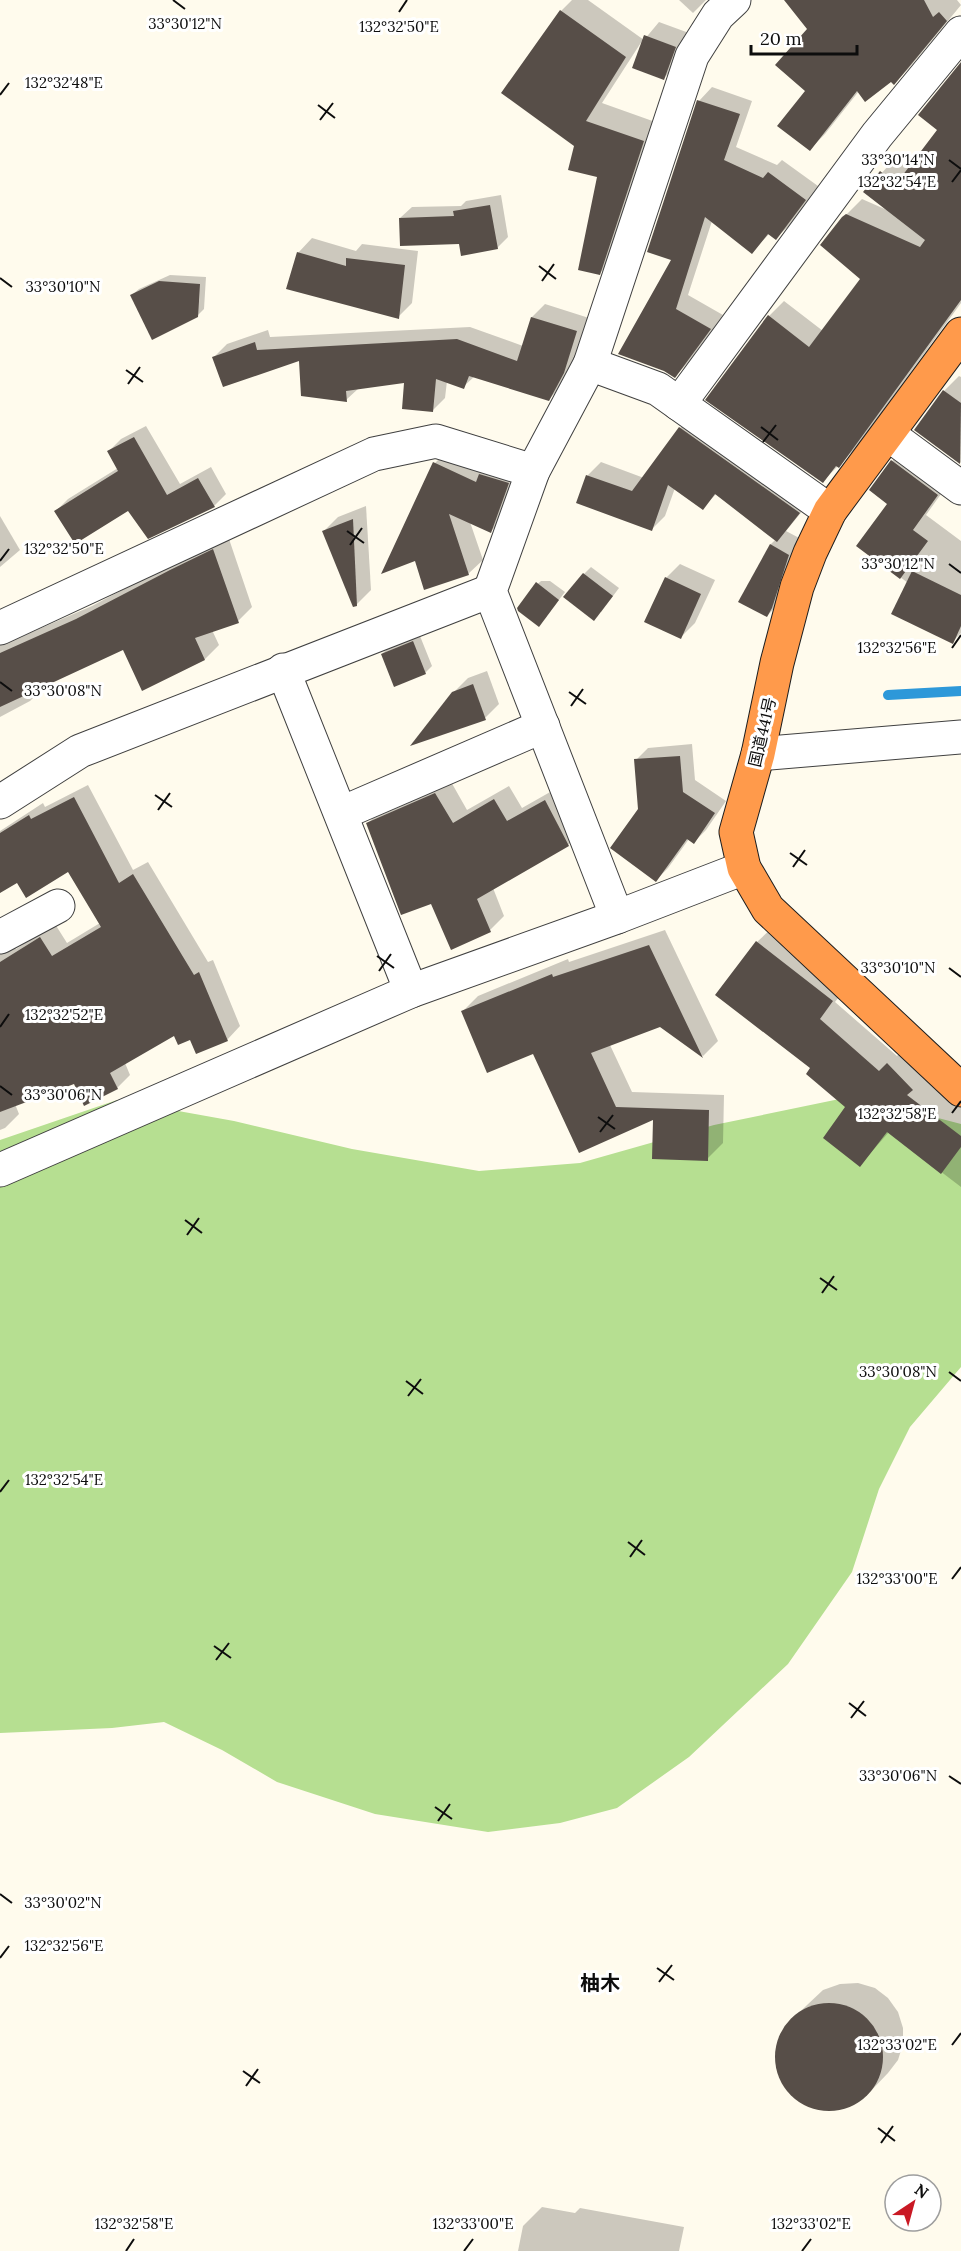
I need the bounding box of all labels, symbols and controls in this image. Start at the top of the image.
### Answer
text: 33°30'12"N [148,14,222,33]
text: 132°32'50"E [359,17,439,36]
scale bar [751,18,858,56]
text: 20 m [760,27,802,50]
text: 132°32'48"E [25,73,103,92]
text: 33°30'14"N [861,150,935,169]
text: 132°32'54"E [858,172,936,191]
text: 33°30'10"N [26,277,100,296]
text: 132°32'50"E [24,539,104,558]
text: 33°30'12"N [861,554,935,573]
text: 132°32'56"E [858,638,936,657]
text: 33°30'08"N [24,681,102,700]
street label: 国道441号 [744,695,780,769]
text: 33°30'10"N [861,958,935,977]
text: 132°32'52"E [25,1005,103,1024]
text: 33°30'06"N [24,1085,102,1104]
text: 132°32'58"E [858,1104,936,1123]
text: 33°30'08"N [859,1362,937,1381]
text: 132°32'54"E [25,1470,103,1489]
text: 132°33'00"E [857,1569,937,1588]
text: 33°30'06"N [859,1766,937,1785]
text: 33°30'02"N [24,1893,102,1912]
text: 132°32'56"E [25,1936,103,1955]
district label: 柚木 [580,1970,620,1995]
text: 132°33'02"E [857,2035,937,2054]
north arrow [883,2173,943,2233]
text: N [911,2179,933,2203]
text: 132°32'58"E [95,2214,173,2233]
text: 132°33'00"E [433,2214,513,2233]
text: 132°33'02"E [771,2214,851,2233]

